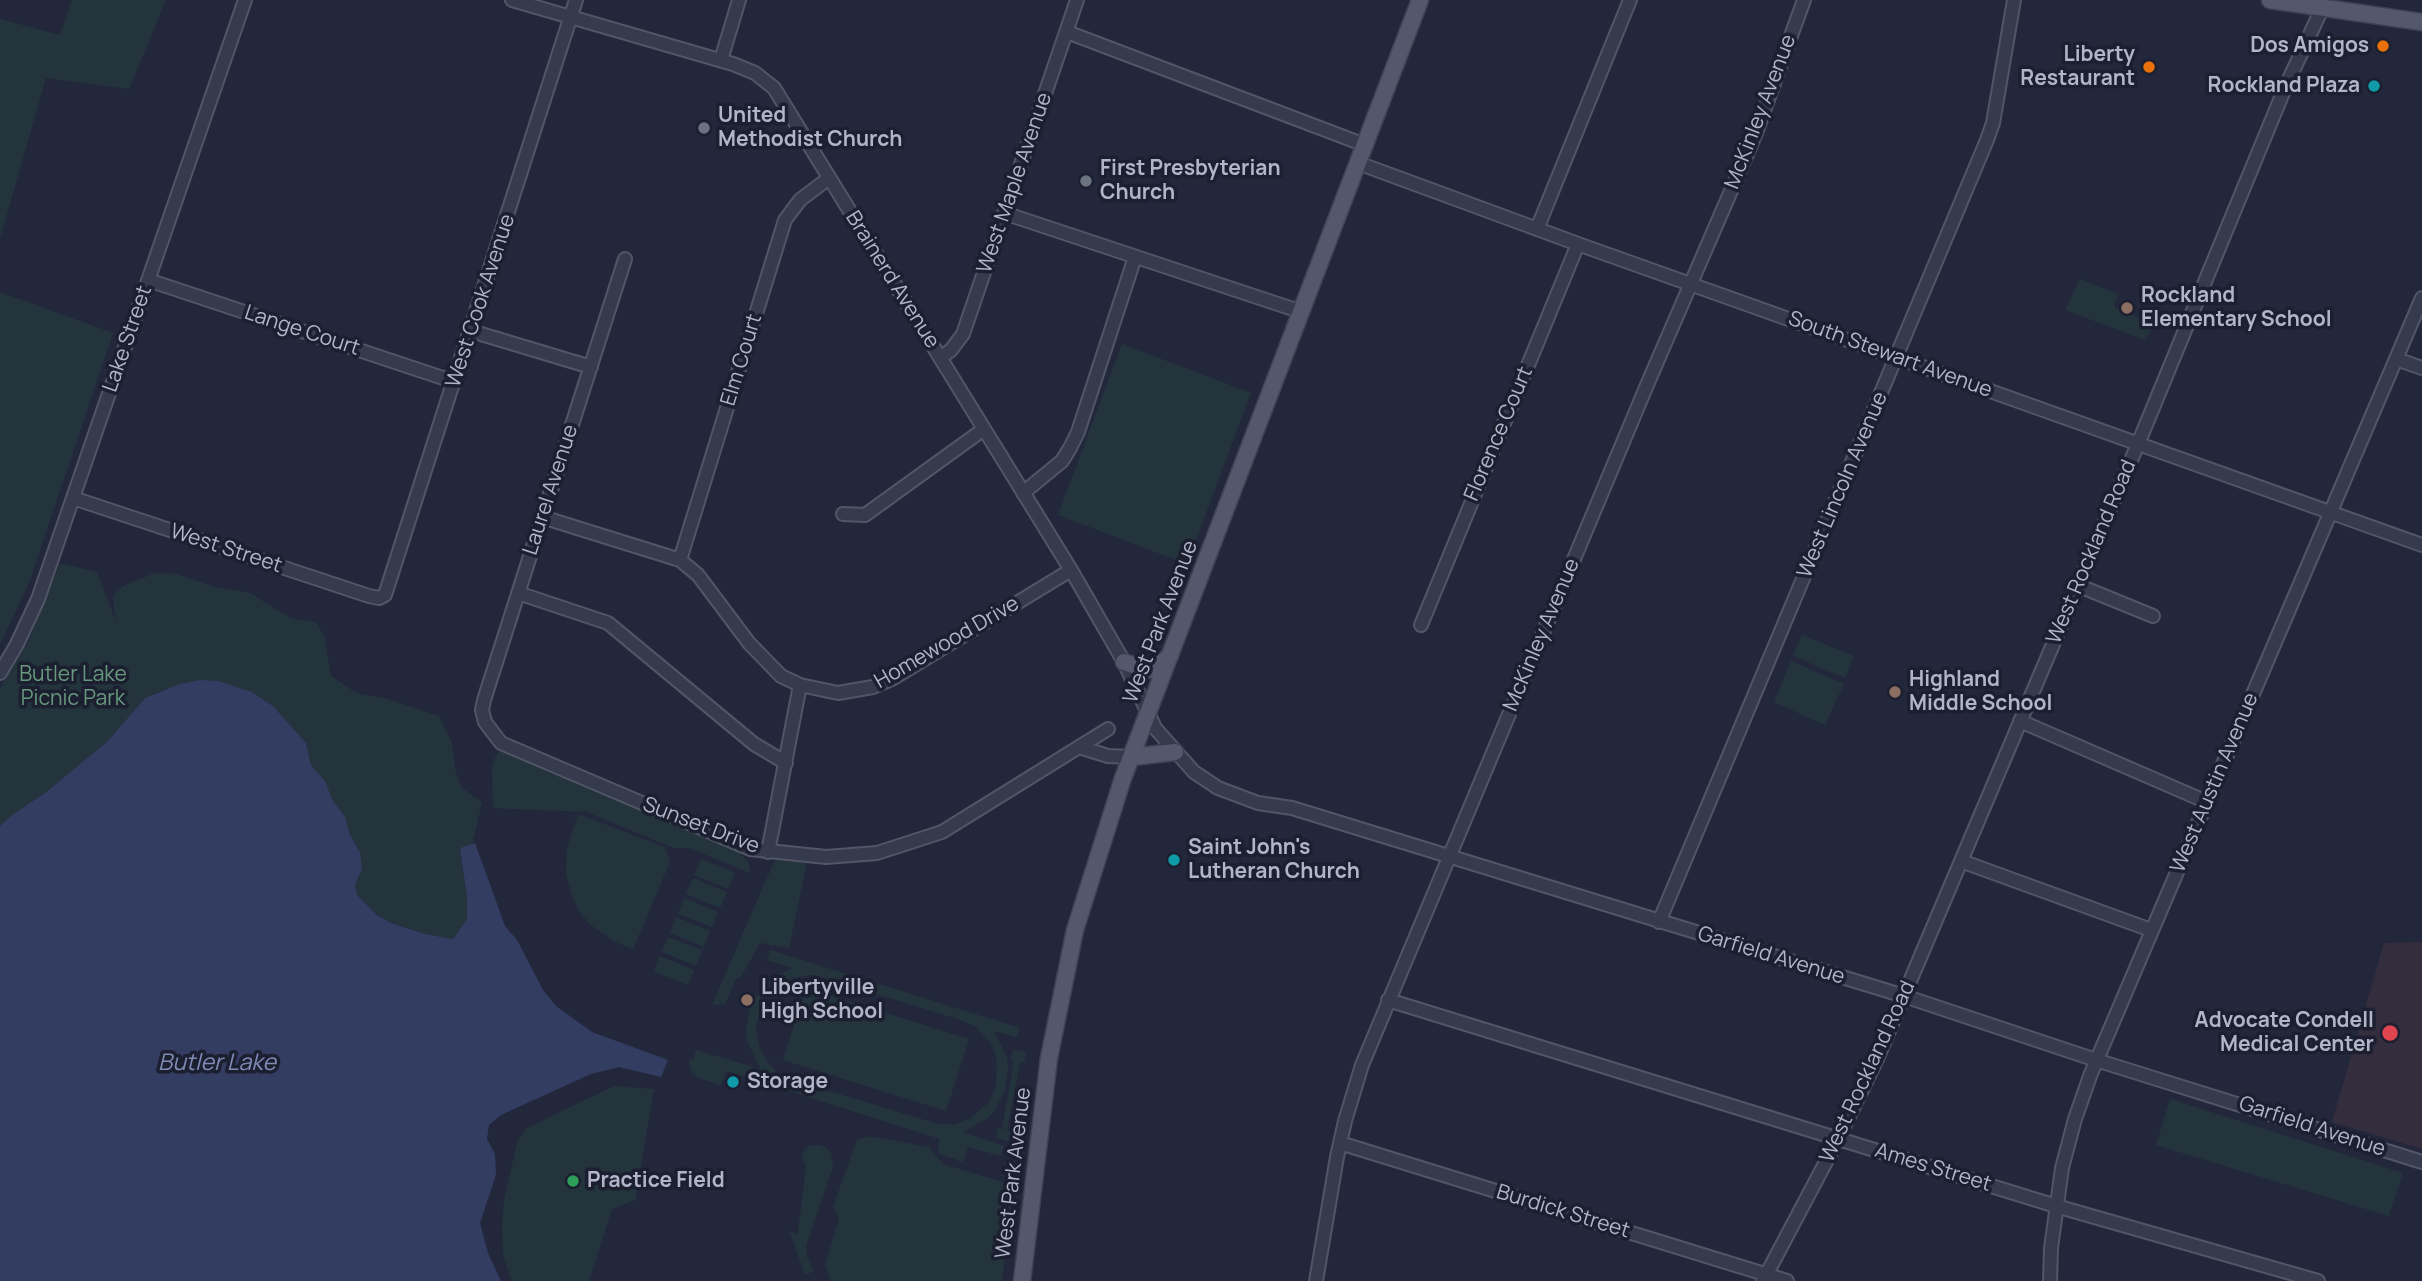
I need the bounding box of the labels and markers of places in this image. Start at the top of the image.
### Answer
place label: Dos Amigos [2250,33,2369,59]
marker: Dos Amigos [2375,38,2391,54]
place label: Liberty Restaurant [2020,42,2135,92]
marker: Liberty Restaurant [2141,59,2157,75]
place label: Rockland Plaza [2208,73,2360,99]
marker: Rockland Plaza [2366,78,2382,94]
place label: United Methodist Church [718,103,902,153]
marker: United Methodist Church [696,120,712,136]
place label: First Presbyterian Church [1100,156,1281,206]
marker: First Presbyterian Church [1078,173,1094,189]
place label: Rockland Elementary School [2141,283,2332,333]
marker: Rockland Elementary School [2119,300,2135,316]
place label: Highland Middle School [1909,667,2052,717]
marker: Highland Middle School [1887,684,1903,700]
place label: Saint John's Lutheran Church [1188,835,1360,885]
marker: Saint John's Lutheran Church [1166,852,1182,868]
place label: Libertyville High School [761,975,883,1025]
marker: Libertyville High School [739,992,755,1008]
place label: Advocate Condell Medical Center [2195,1008,2374,1058]
marker: Advocate Condell Medical Center [2380,1023,2400,1043]
place label: Storage [747,1069,828,1095]
marker: Storage [725,1074,741,1090]
place label: Practice Field [587,1168,725,1194]
marker: Practice Field [565,1173,581,1189]

